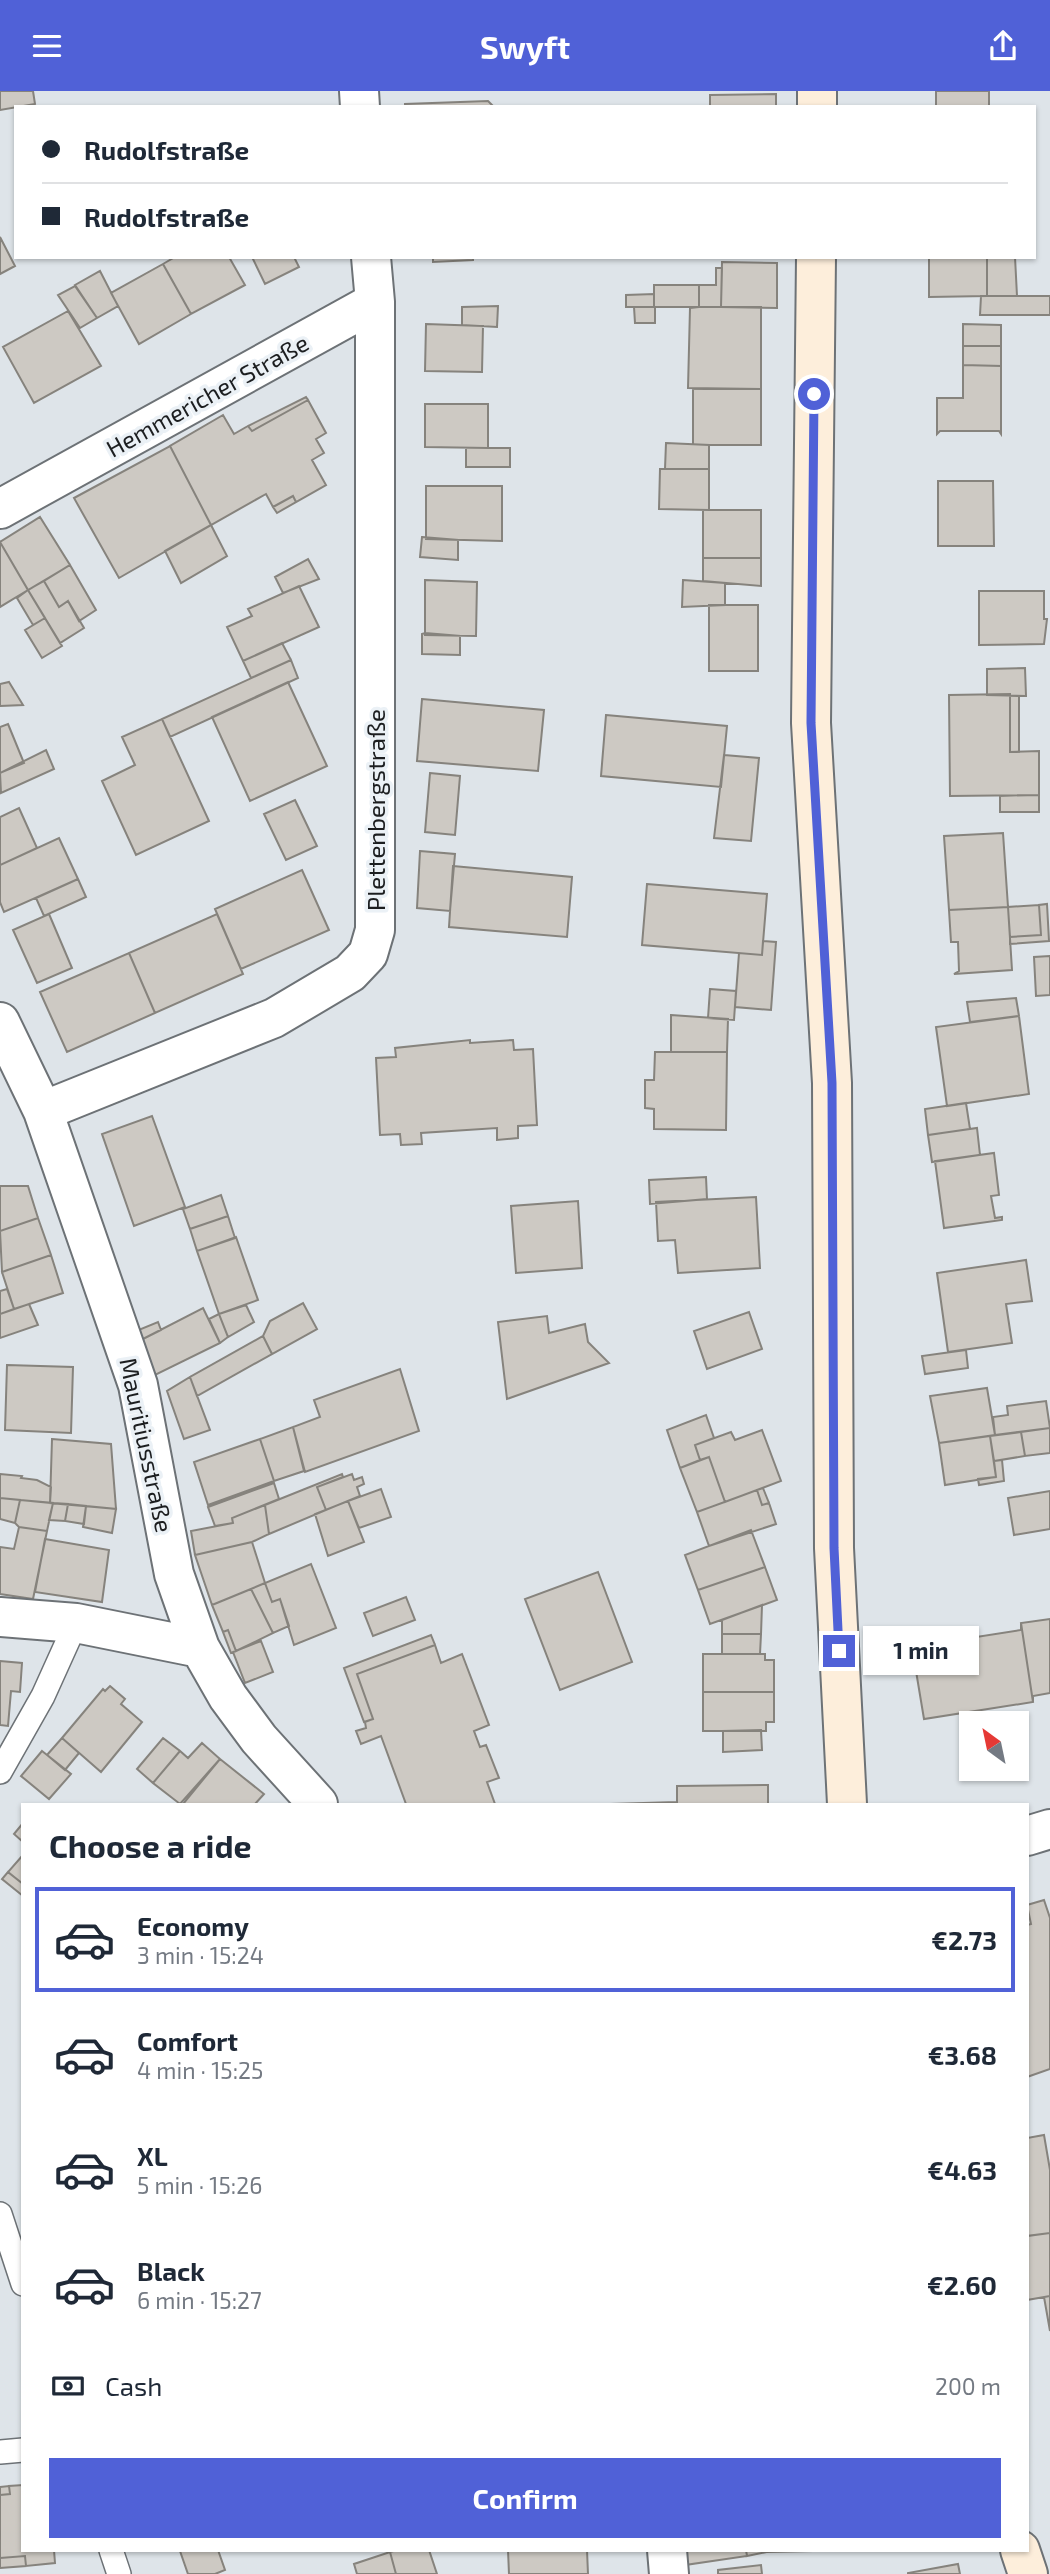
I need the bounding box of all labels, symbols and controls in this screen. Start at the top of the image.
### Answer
icon: menu [28,27,66,65]
text: Swyft [480,27,570,65]
icon: share [984,27,1022,65]
text: Rudolfstraße [84,134,249,165]
text: Rudolfstraße [84,201,249,232]
street label: Hemmericher Straße [101,327,313,463]
route start [798,378,830,410]
street label: Plettenbergstraße [361,709,390,911]
street label: Mauritiusstraße [114,1355,180,1535]
callout: 1 min [864,1627,979,1675]
route end [823,1635,855,1667]
text: 1 min [893,1636,949,1664]
north arrow [959,1711,1029,1781]
map controls [959,1711,1029,1781]
text: Choose a ride [49,1826,252,1864]
icon: car [53,1908,116,1971]
text: Economy [137,1910,249,1941]
text: €2.73 [931,1924,997,1955]
text: 3 min · 15:24 [137,1941,264,1969]
icon: car [53,2023,116,2086]
text: Comfort [137,2025,238,2056]
text: €3.68 [928,2039,997,2070]
text: 4 min · 15:25 [137,2056,263,2084]
icon: car [53,2138,116,2201]
text: XL [137,2140,168,2171]
text: €4.63 [927,2154,997,2185]
text: 5 min · 15:26 [137,2171,262,2199]
icon: car [53,2253,116,2316]
text: Black [137,2255,205,2286]
text: €2.60 [927,2269,997,2300]
text: 6 min · 15:27 [137,2286,262,2314]
icon: cash [49,2367,87,2405]
text: Cash [105,2370,162,2401]
text: 200 m [935,2372,1001,2400]
button: Confirm [49,2458,1001,2538]

